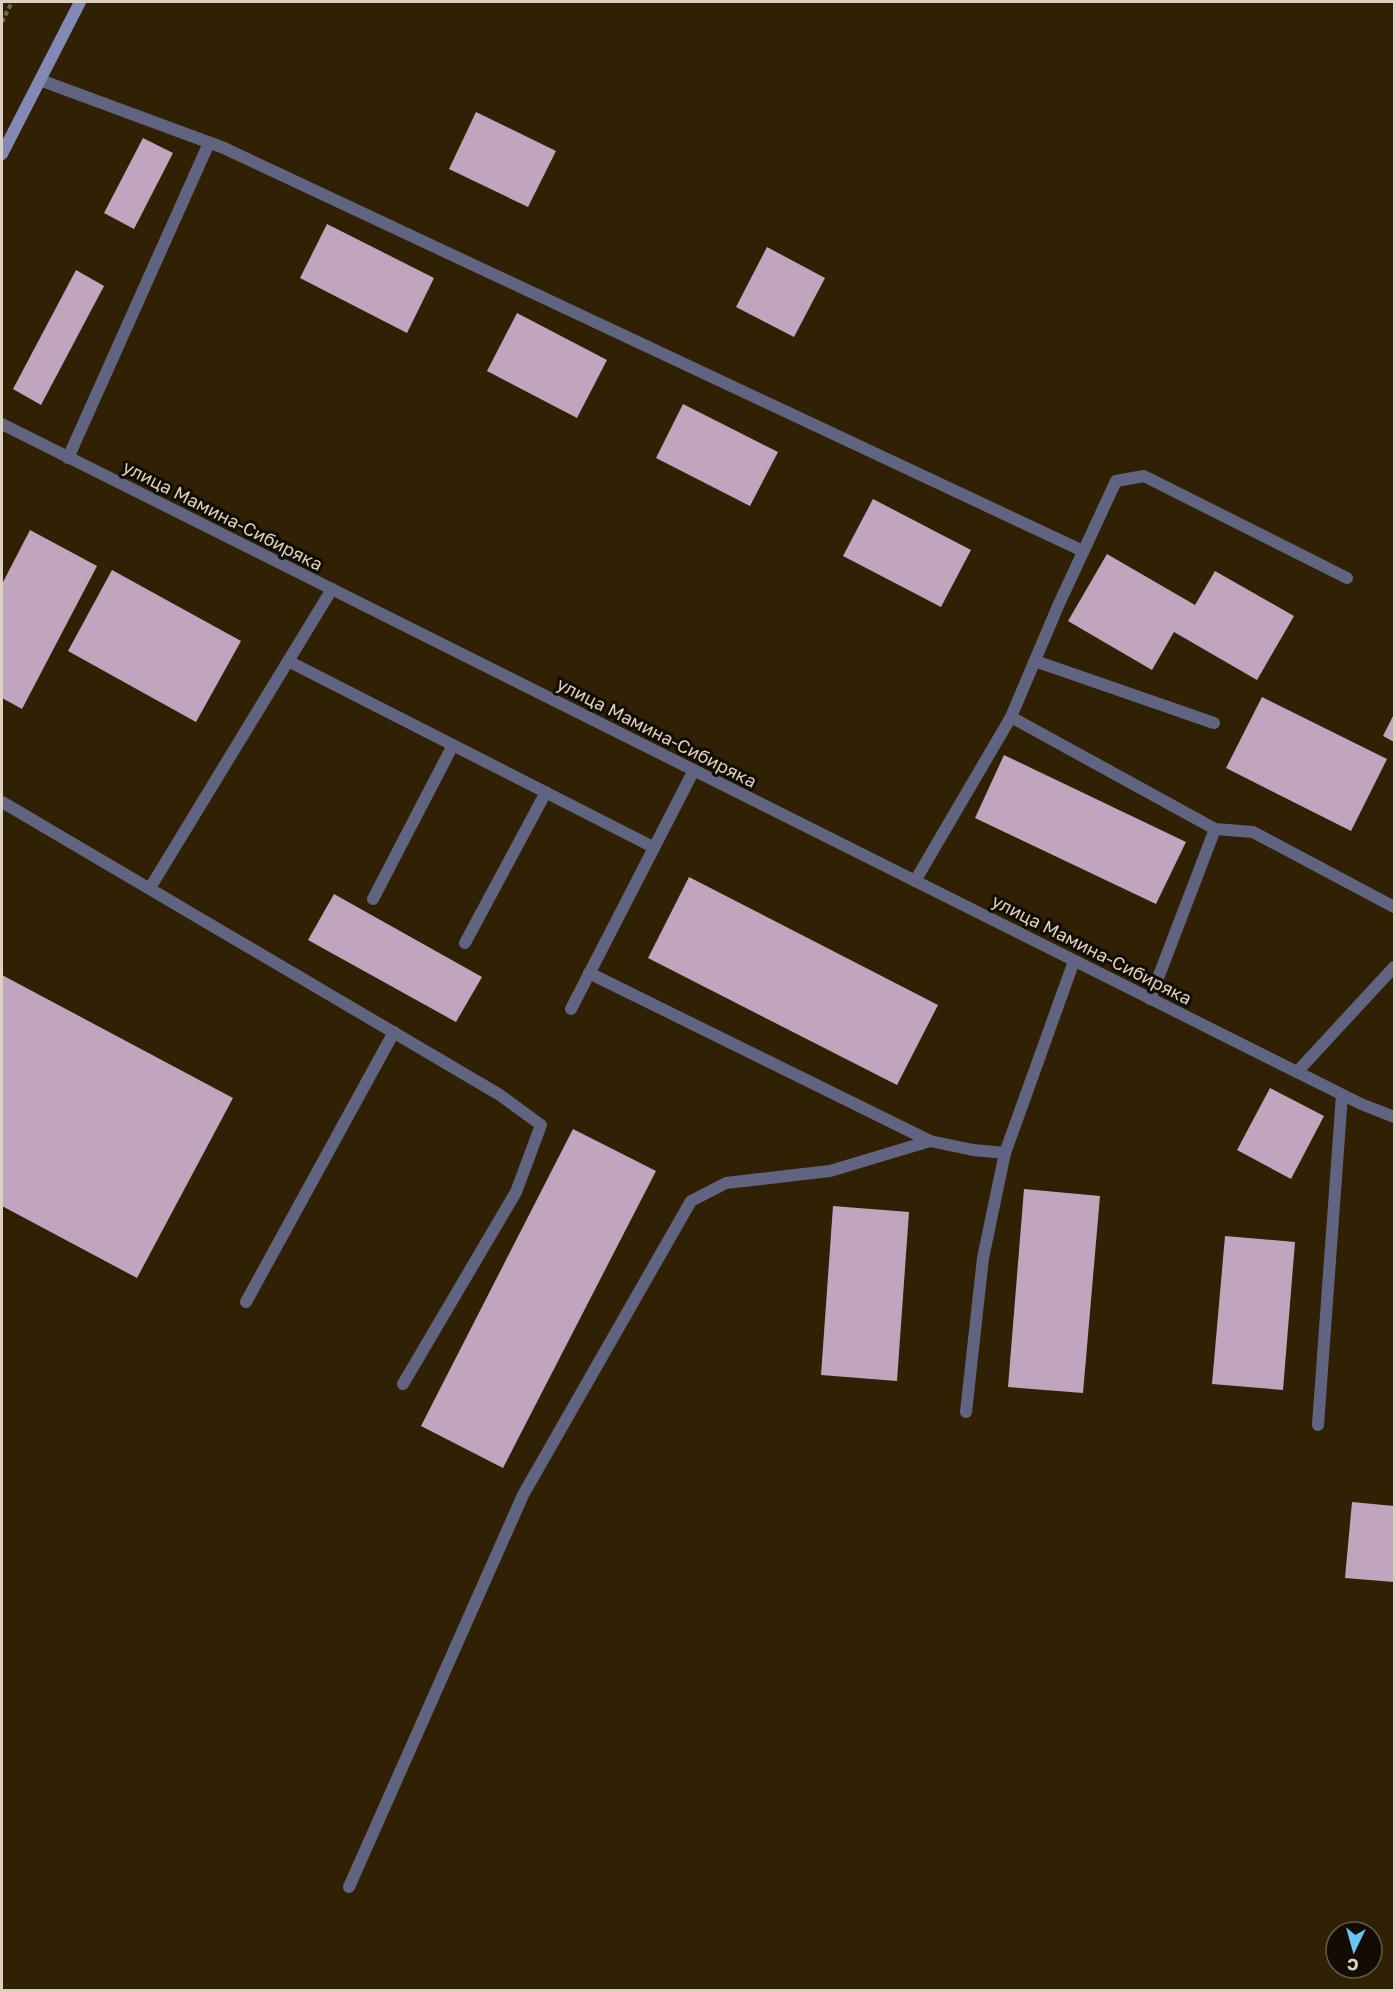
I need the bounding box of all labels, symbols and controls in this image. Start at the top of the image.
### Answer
street label: улица Мамина-Сибиряка [119,455,327,575]
street label: улица Мамина-Сибиряка [553,672,761,792]
street label: улица Мамина-Сибиряка [988,889,1196,1009]
north arrow [1324,1920,1384,1980]
text: С [1346,1954,1359,1975]

